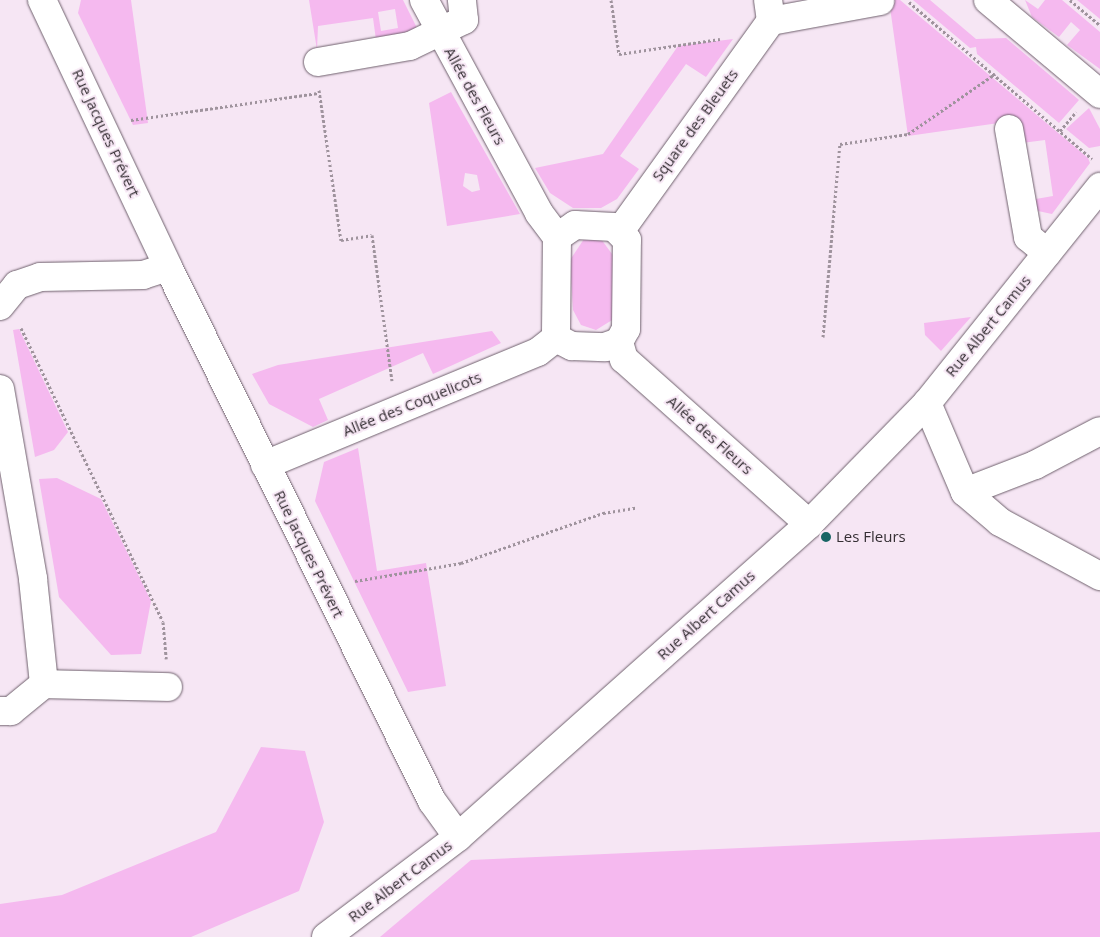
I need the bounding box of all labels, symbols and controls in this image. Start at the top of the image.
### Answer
street label: Allée des Fleurs [441,44,509,148]
street label: Square des Bleuets [648,65,742,185]
street label: Rue Jacques Prévert [68,66,144,200]
street label: Rue Albert Camus [942,272,1034,380]
street label: Allée des Coquelicots [340,368,484,440]
street label: Allée des Fleurs [664,392,756,478]
street label: Rue Jacques Prévert [270,488,348,620]
place label: Les Fleurs [836,528,906,546]
marker: Les Fleurs [820,531,832,543]
street label: Rue Albert Camus [654,566,758,664]
street label: Rue Albert Camus [345,836,455,926]

